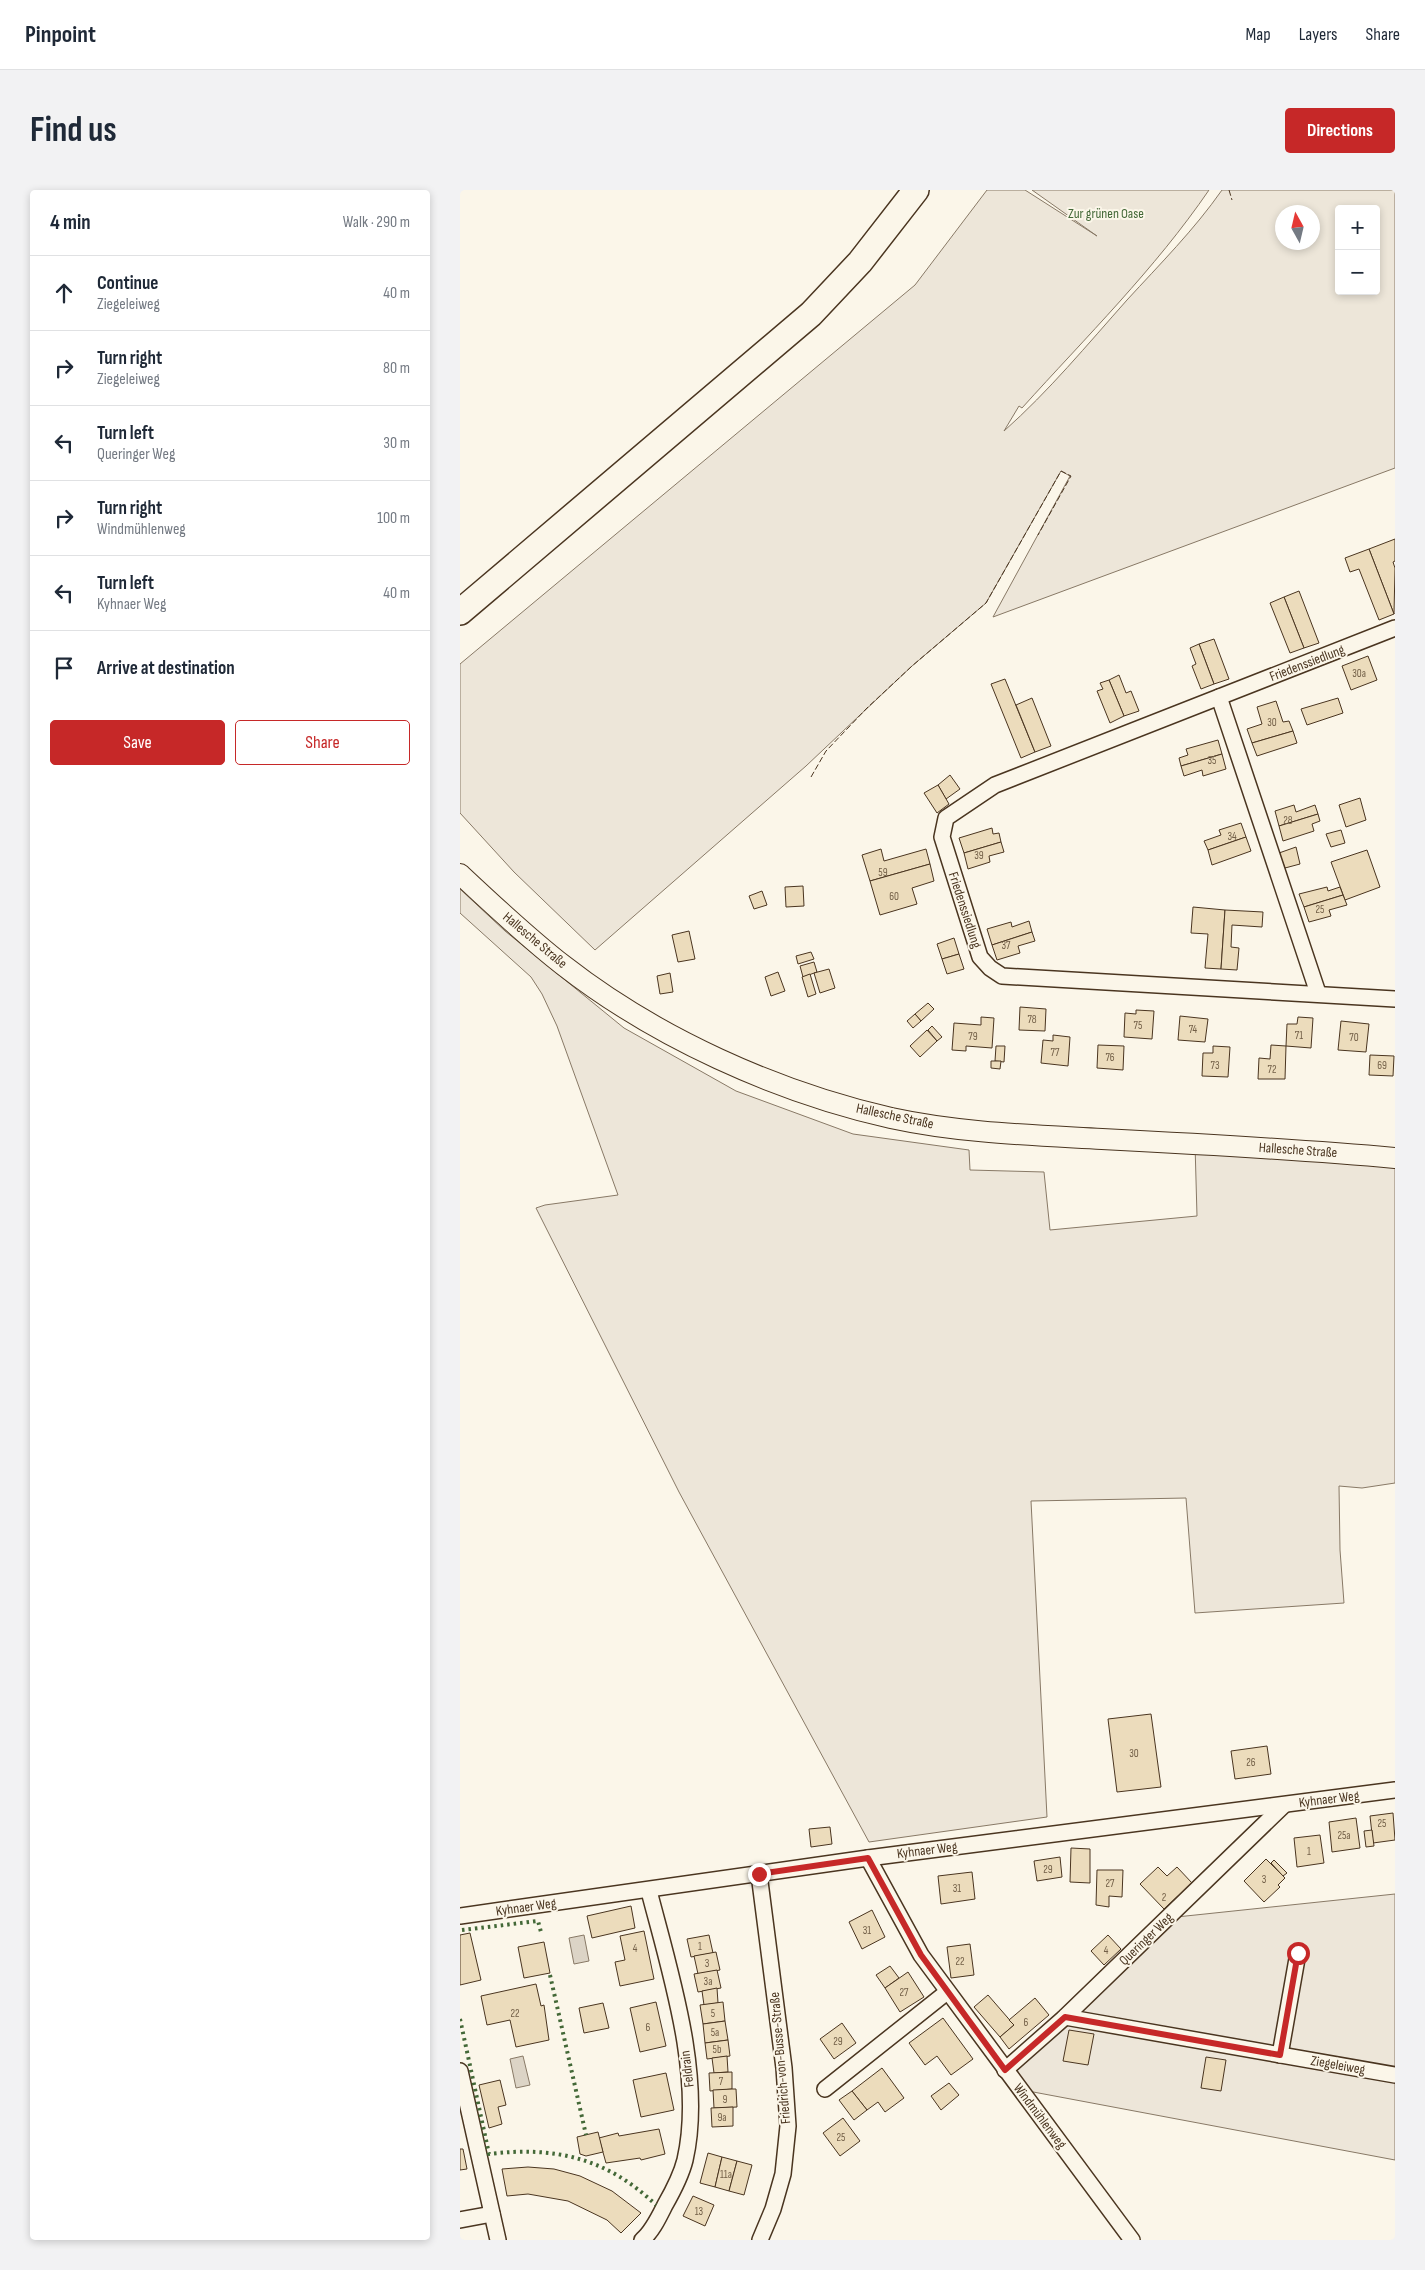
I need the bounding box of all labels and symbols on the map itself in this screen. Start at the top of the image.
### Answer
park label: Zur grünen Oase [1068,205,1144,222]
north arrow [1275,205,1320,250]
street label: Friedenssiedlung [1267,641,1347,685]
house number: 30a [1352,667,1366,680]
house number: 30 [1267,716,1277,729]
house number: 35 [1207,754,1217,767]
house number: 28 [1283,814,1293,827]
house number: 34 [1227,830,1237,843]
house number: 39 [974,849,984,862]
house number: 59 [878,866,888,879]
street label: Friedenssiedlung [945,870,985,951]
house number: 60 [889,890,899,903]
house number: 25 [1316,903,1324,916]
street label: Hallesche Straße [499,908,571,972]
house number: 37 [1001,939,1011,952]
house number: 78 [1027,1013,1037,1026]
house number: 75 [1134,1019,1142,1032]
house number: 74 [1189,1023,1198,1036]
house number: 71 [1295,1029,1303,1042]
house number: 79 [968,1030,978,1043]
house number: 70 [1349,1031,1359,1044]
house number: 77 [1051,1046,1060,1059]
house number: 76 [1105,1051,1115,1064]
house number: 73 [1210,1059,1220,1072]
house number: 69 [1377,1059,1387,1072]
house number: 72 [1268,1063,1277,1076]
street label: Hallesche Straße [855,1099,935,1133]
street label: Hallesche Straße [1258,1139,1338,1161]
house number: 30 [1129,1747,1139,1760]
house number: 26 [1246,1756,1256,1769]
street label: Kyhnaer Weg [1298,1787,1361,1811]
house number: 25 [1378,1817,1386,1830]
house number: 25a [1337,1829,1351,1842]
street label: Kyhnaer Weg [896,1838,959,1862]
house number: 1 [1307,1845,1311,1858]
route end [748,1863,771,1886]
house number: 29 [1043,1863,1053,1876]
house number: 3 [1262,1873,1267,1886]
house number: 27 [1106,1877,1115,1890]
house number: 31 [953,1882,961,1895]
house number: 2 [1162,1891,1167,1904]
street label: Kyhnaer Weg [495,1894,558,1920]
street label: Queringer Weg [1115,1909,1177,1969]
house number: 31 [863,1924,871,1937]
house number: 1 [698,1940,702,1953]
house number: 4 [633,1942,638,1955]
route start [1287,1942,1310,1965]
house number: 4 [1104,1944,1109,1957]
house number: 22 [955,1955,965,1968]
house number: 3 [705,1957,710,1970]
house number: 3a [704,1975,712,1988]
house number: 27 [900,1986,909,1999]
street label: Friedrich-von-Busse-Straße [766,1991,794,2125]
house number: 22 [510,2007,520,2020]
house number: 5 [711,2007,715,2020]
house number: 6 [1024,2016,1029,2029]
house number: 6 [646,2021,651,2034]
house number: 5a [711,2026,719,2039]
house number: 29 [833,2035,843,2048]
house number: 5b [713,2043,722,2056]
street label: Feldrain [676,2050,698,2088]
street label: Ziegeleiweg [1309,2052,1367,2078]
house number: 7 [719,2075,724,2088]
street label: Windmühlenweg [1010,2080,1070,2152]
house number: 9 [723,2093,728,2106]
house number: 9a [717,2111,727,2124]
house number: 25 [837,2131,845,2144]
house number: 11a [720,2168,732,2181]
house number: 13 [695,2205,704,2218]

